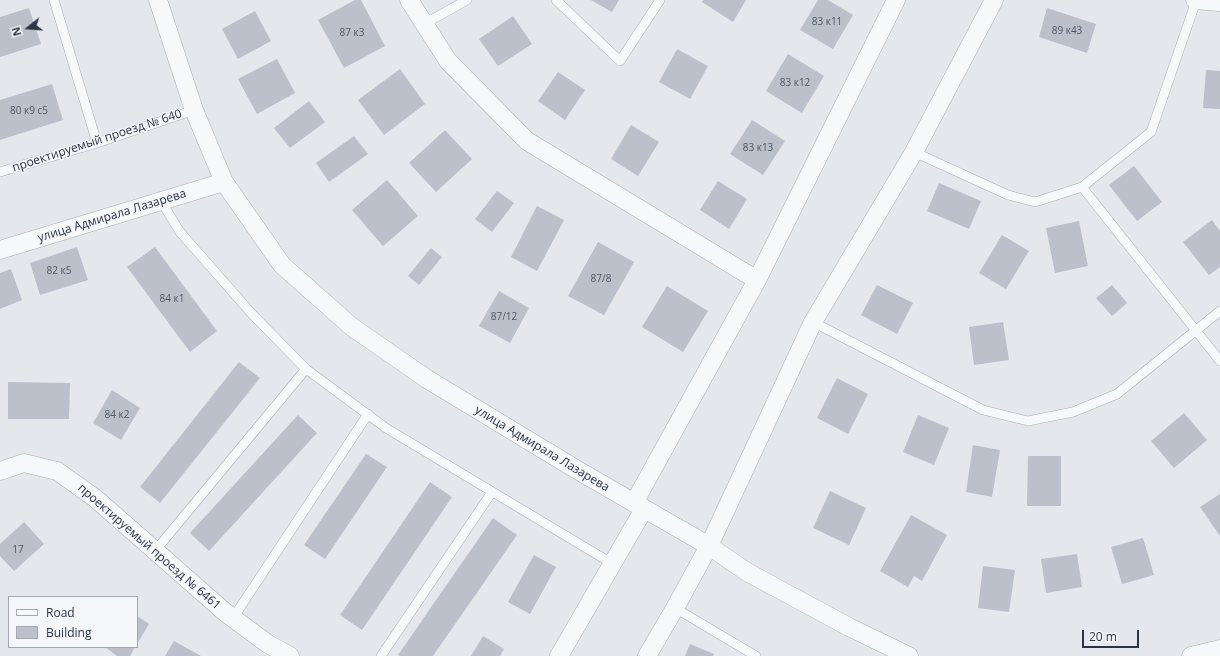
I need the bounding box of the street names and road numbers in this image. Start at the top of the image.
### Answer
street label: проектируемый проезд № 640 [10,107,184,175]
street label: улица Адмирала Лазарева [36,187,188,245]
street label: улица Адмирала Лазарева [472,403,612,495]
street label: проектируемый проезд № 6461 [75,481,223,613]

